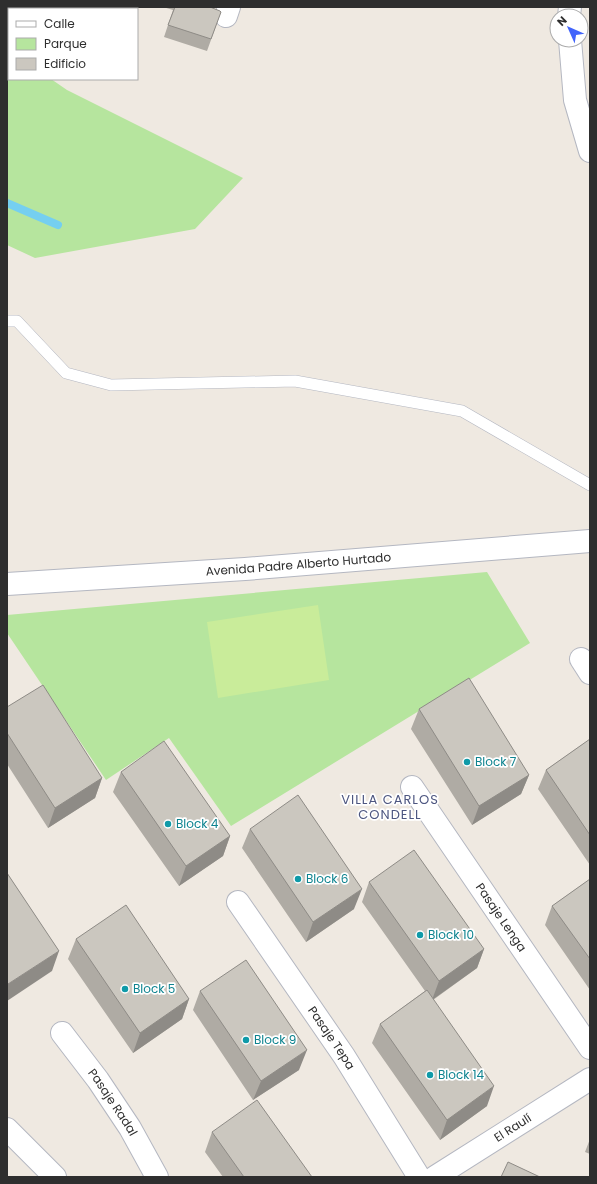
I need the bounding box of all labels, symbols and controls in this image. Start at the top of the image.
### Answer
legend [8,8,138,80]
north arrow [549,8,589,48]
text: N [553,12,571,30]
text: Calle [44,15,75,32]
text: Parque [44,35,87,52]
text: Edificio [44,55,86,72]
street label: Avenida Padre Alberto Hurtado [205,548,392,579]
place label: Block 7 [475,753,517,770]
marker: Block 7 [462,757,472,767]
district label: VILLA CARLOS CONDELL [341,790,439,824]
place label: Block 4 [176,815,219,832]
marker: Block 4 [163,819,173,829]
place label: Block 6 [306,870,348,887]
marker: Block 6 [293,874,303,884]
street label: Pasaje Lenga [472,880,531,955]
place label: Block 10 [428,926,474,943]
marker: Block 10 [415,930,425,940]
place label: Block 5 [133,980,175,997]
marker: Block 5 [120,984,130,994]
street label: Pasaje Tepa [304,1003,359,1073]
place label: Block 9 [254,1031,296,1048]
marker: Block 9 [241,1035,251,1045]
street label: Pasaje Radal [84,1065,142,1139]
place label: Block 14 [438,1066,484,1083]
marker: Block 14 [425,1070,435,1080]
street label: El Raulí [490,1109,535,1146]

